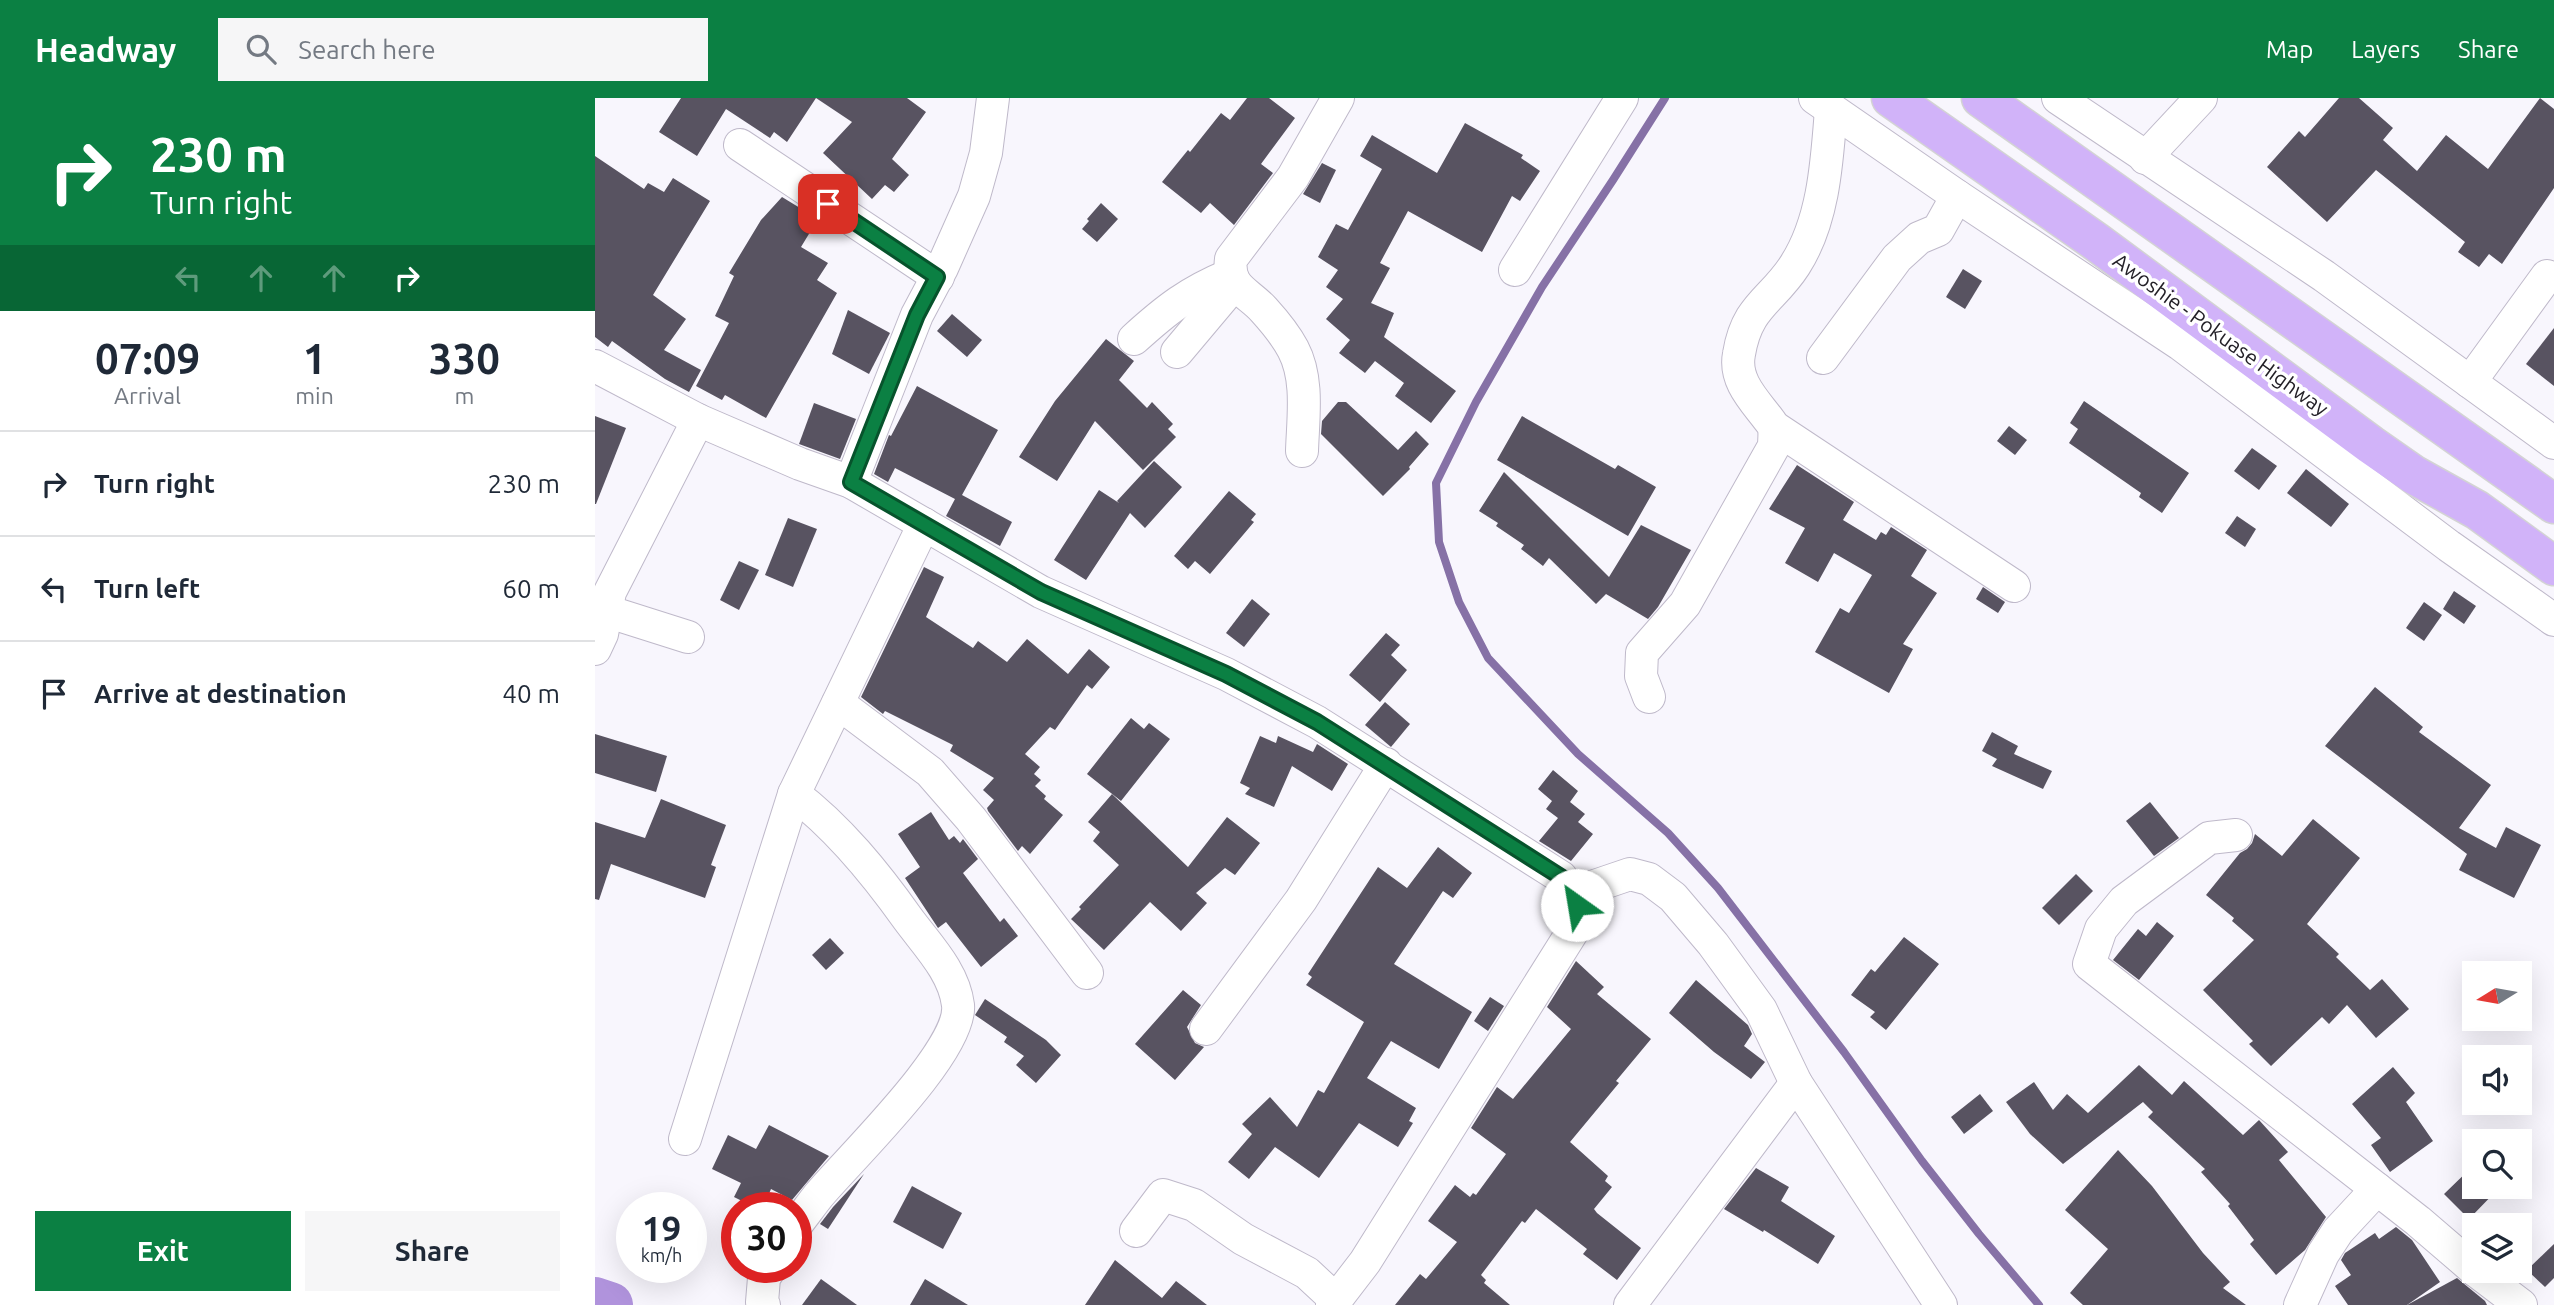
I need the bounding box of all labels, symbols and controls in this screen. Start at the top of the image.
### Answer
search box [218,18,708,81]
icon: search [242,30,280,68]
text: Headway [35,31,176,68]
text: Search here [298,35,436,64]
text: Map [2266,36,2313,63]
text: Layers [2351,36,2420,63]
text: Share [2458,36,2519,63]
icon: right [35,126,126,217]
text: 230 m [150,126,287,181]
pin [798,174,858,234]
text: Turn right [150,184,292,220]
icon: arrive [809,185,847,223]
street label: Awoshie - Pokuase Highway [2109,248,2333,420]
icon: left [169,259,207,297]
icon: ahead [242,259,280,297]
icon: ahead [315,259,353,297]
icon: right [388,259,426,297]
text: 07:09 [95,335,200,382]
text: 1 [303,335,326,382]
text: 330 [429,335,500,382]
text: Arrival [114,383,181,408]
text: min [295,383,334,408]
text: m [454,383,474,408]
icon: right [35,465,73,503]
text: Turn right [94,469,215,498]
text: 230 m [488,469,560,498]
icon: left [35,570,73,608]
text: Turn left [94,574,200,603]
text: 60 m [502,574,560,603]
icon: arrive [35,675,73,713]
text: Arrive at destination [94,679,347,708]
text: 40 m [502,679,560,708]
position arrow [1540,868,1614,942]
north arrow [2462,961,2532,1031]
map controls [2462,961,2532,1283]
button: sound [2462,1045,2532,1115]
button: search [2462,1129,2532,1199]
speed limit sign: 30 [721,1192,812,1283]
text: 19 [642,1208,681,1248]
button: Exit [35,1211,291,1291]
button: Share [305,1211,560,1291]
button: layers [2462,1213,2532,1283]
text: km/h [641,1245,682,1265]

